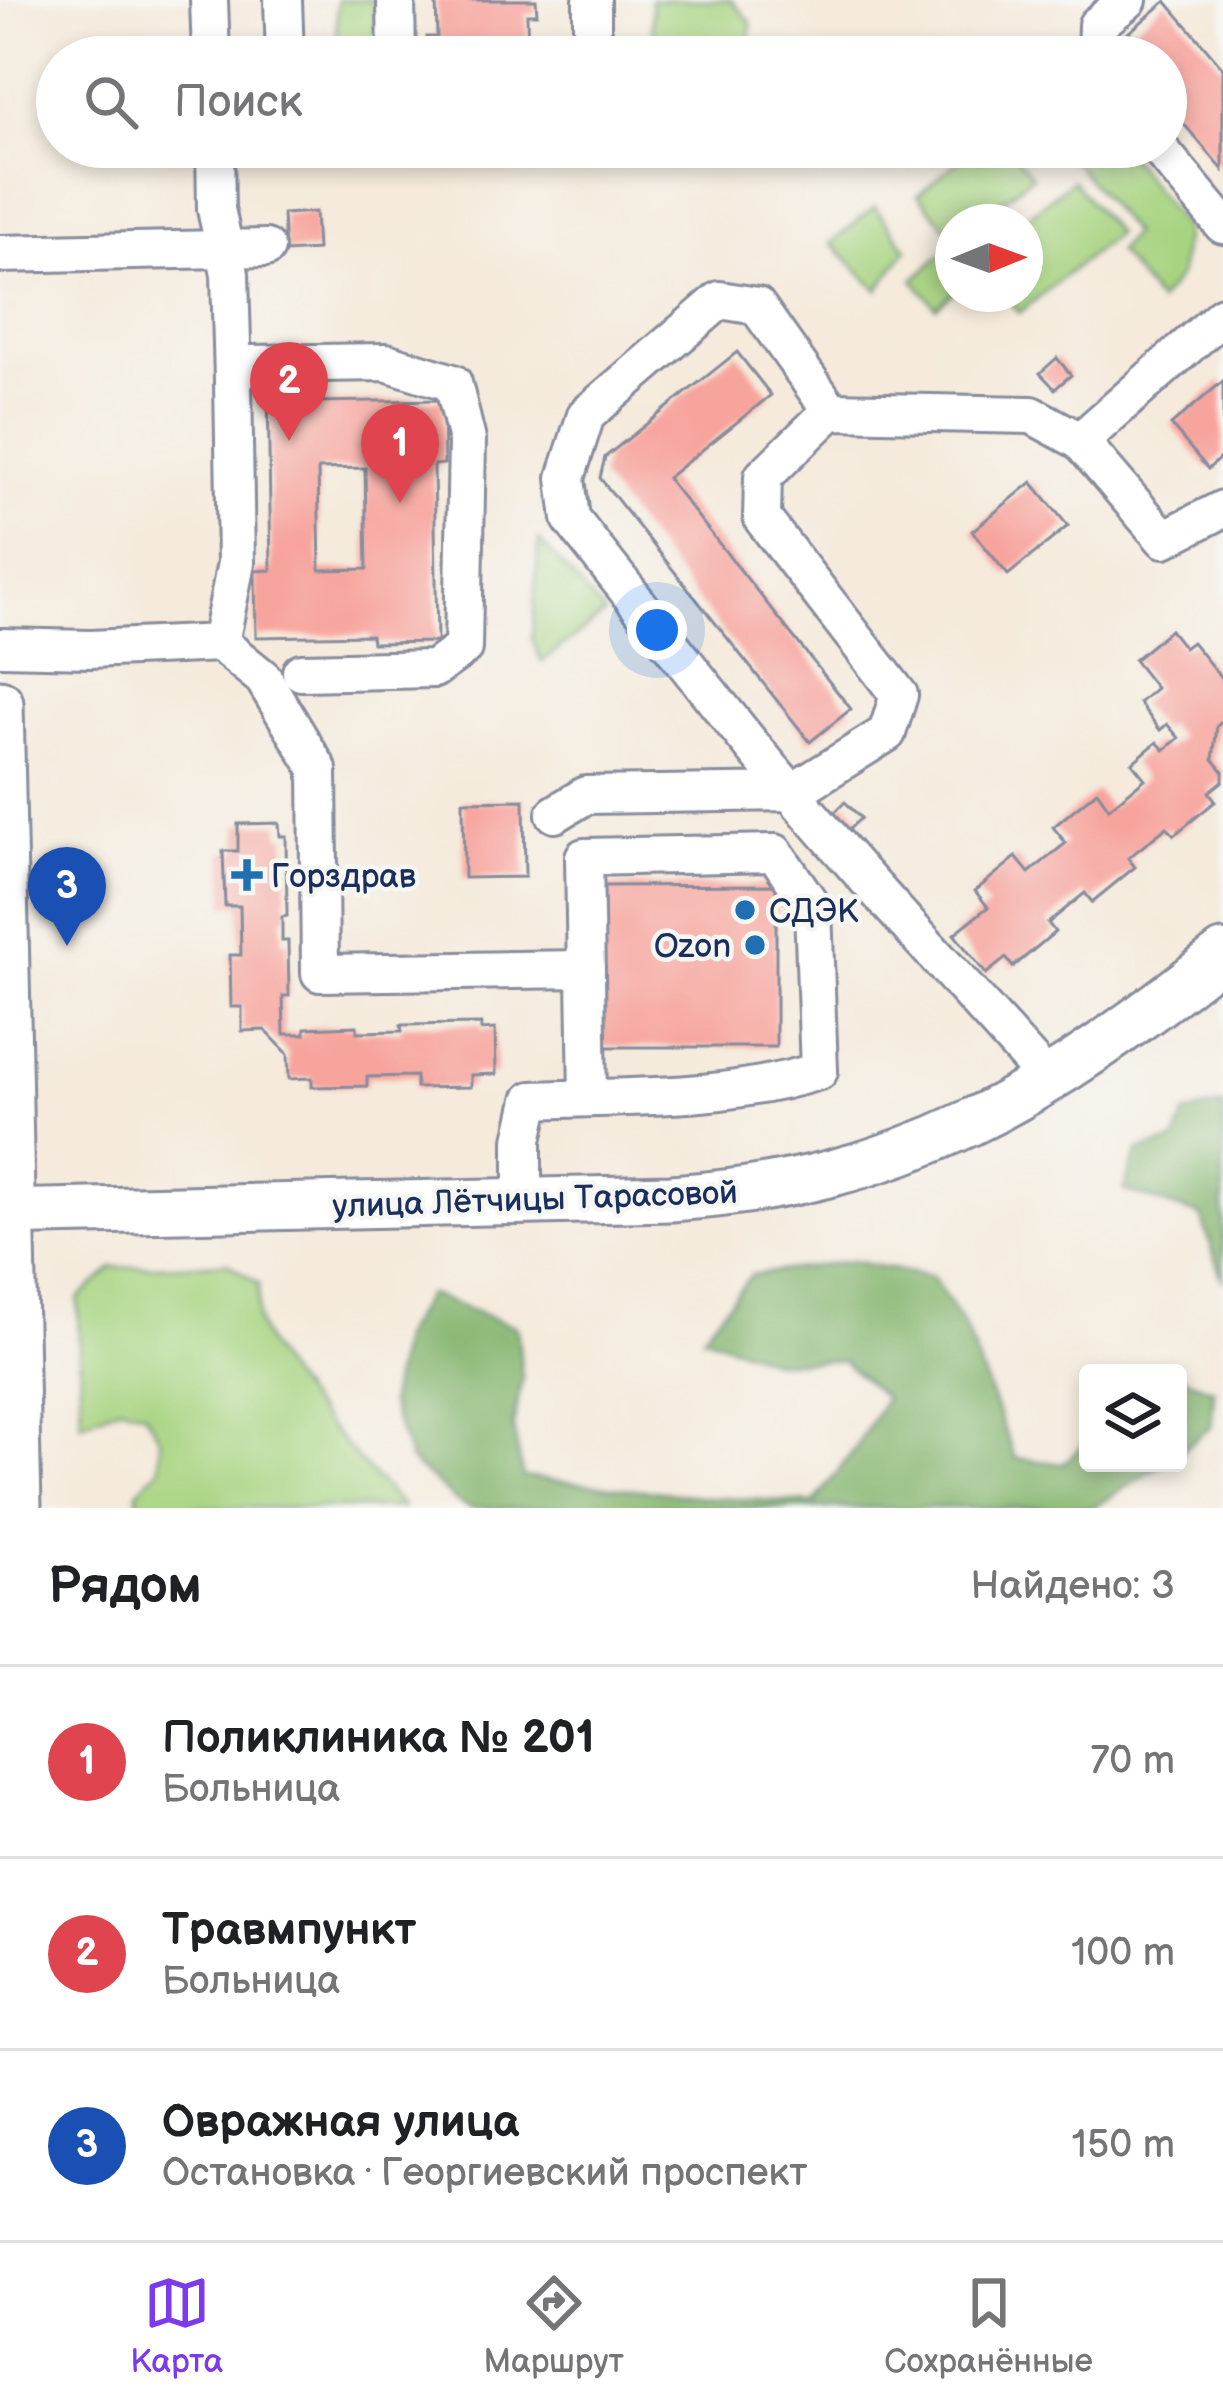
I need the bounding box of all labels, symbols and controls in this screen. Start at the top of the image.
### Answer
search box [36,36,1187,168]
icon: search [78,69,144,135]
text: Поиск [174,75,302,130]
north arrow [935,204,1043,312]
pin: 2 [250,342,328,441]
pin: 1 [361,404,439,503]
your location [627,600,687,660]
pin: 3 [28,847,106,946]
place label: Горздрав [271,857,416,897]
marker: Горздрав [234,862,260,888]
place label: СДЭК [769,892,859,932]
marker: СДЭК [732,897,758,923]
place label: Ozon [654,927,731,967]
marker: Ozon [742,932,768,958]
street label: улица Лётчицы Тарасовой [332,1173,739,1227]
map controls [1079,1364,1187,1472]
button: layers [1079,1364,1187,1472]
text: Рядом [48,1556,202,1617]
text: Найдено: 3 [970,1563,1175,1610]
text: Поликлиника № 201 [162,1711,595,1766]
text: 1 [79,1738,95,1785]
text: 70 m [1090,1738,1175,1785]
text: Больница [162,1766,340,1813]
text: Травмпункт [162,1903,416,1958]
text: 2 [75,1930,99,1977]
text: 100 m [1071,1930,1175,1977]
text: Больница [162,1958,340,2005]
text: Овражная улица [162,2095,519,2150]
text: 3 [76,2122,98,2169]
text: 150 m [1072,2122,1175,2169]
text: Остановка · Георгиевский проспект [162,2150,807,2197]
tab: Карта [130,2270,223,2382]
tab: Маршрут [484,2270,624,2382]
tab: Сохранённые [884,2270,1093,2382]

